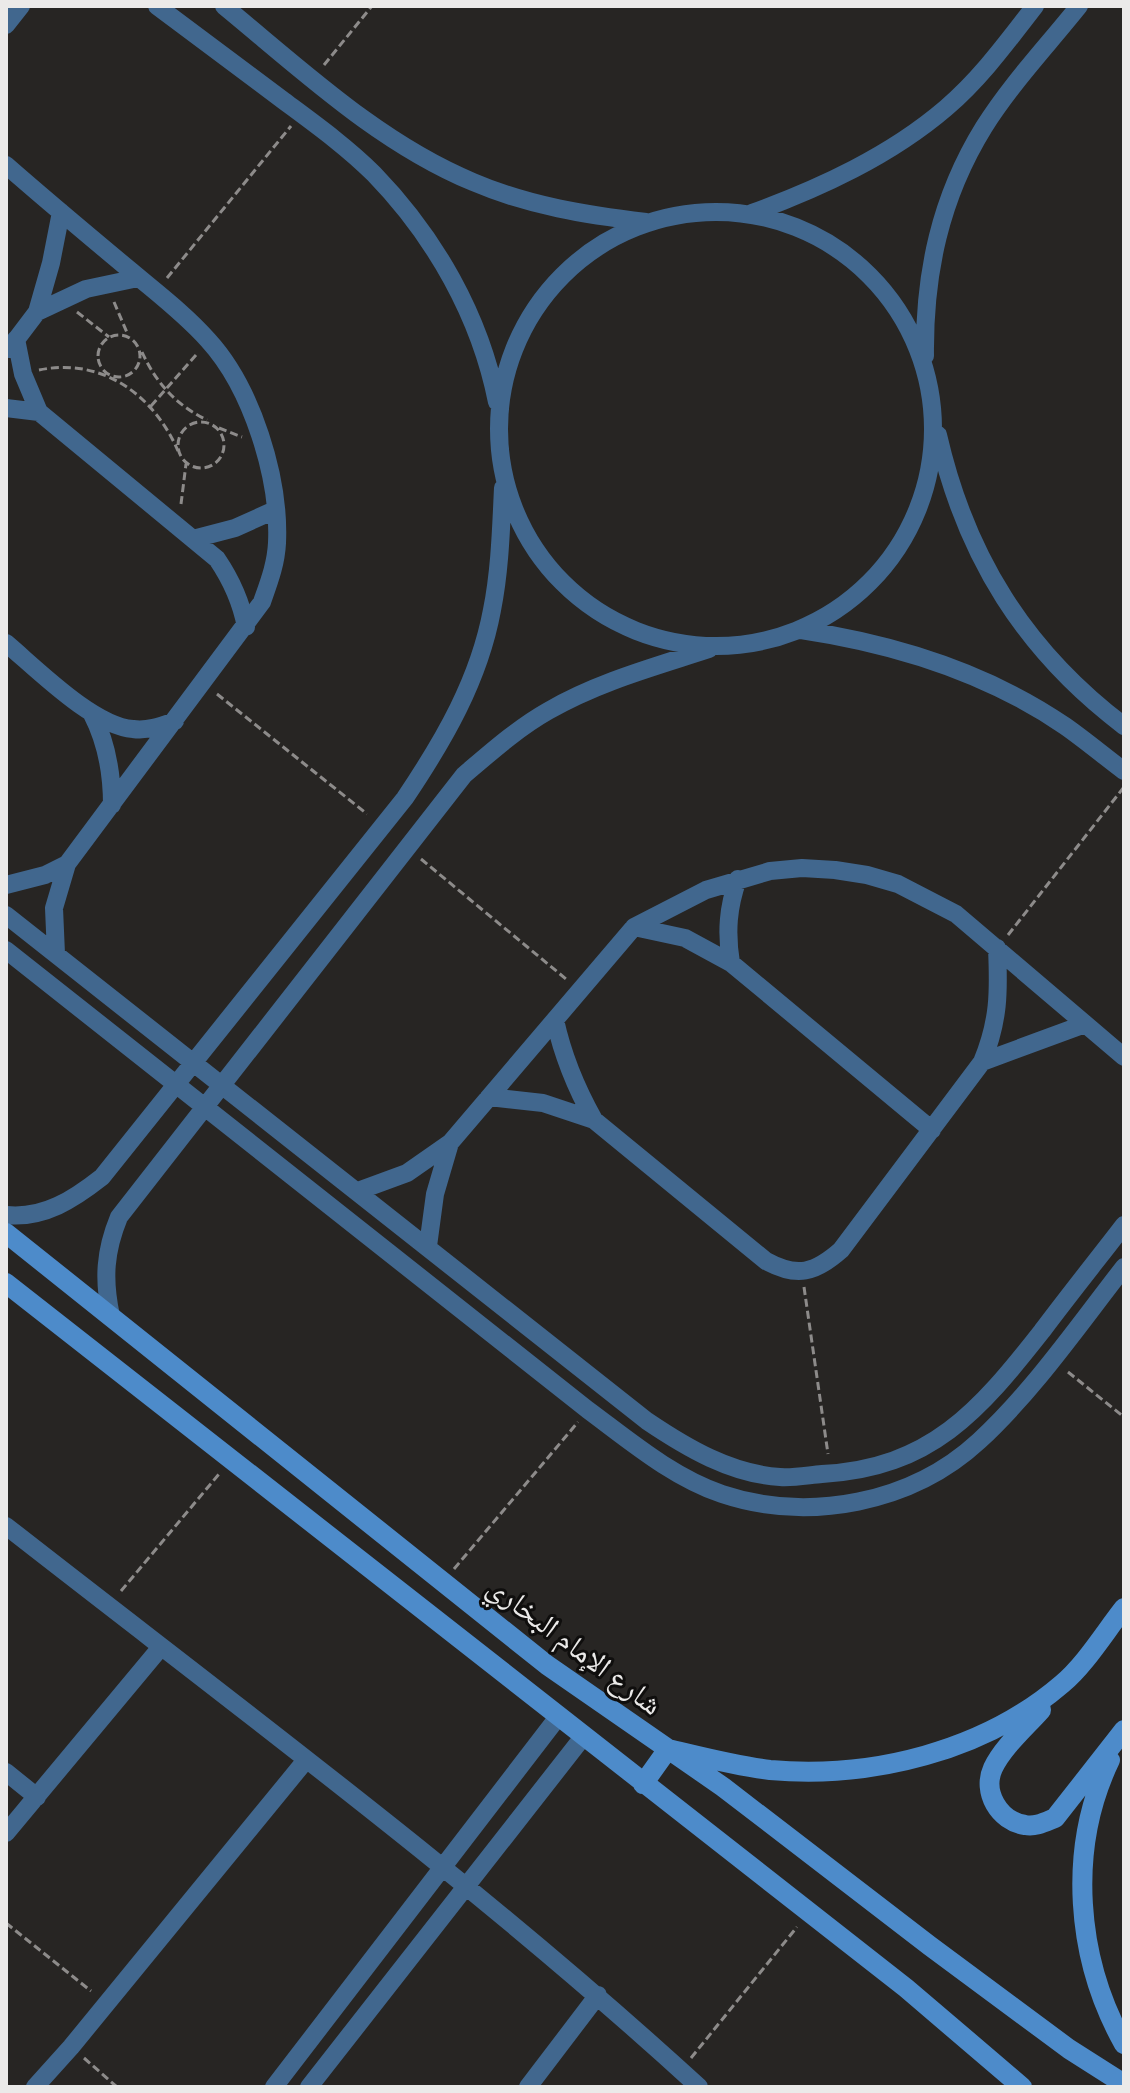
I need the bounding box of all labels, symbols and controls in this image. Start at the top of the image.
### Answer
street label: شارع الإمام البخاري [477,1567,670,1727]

